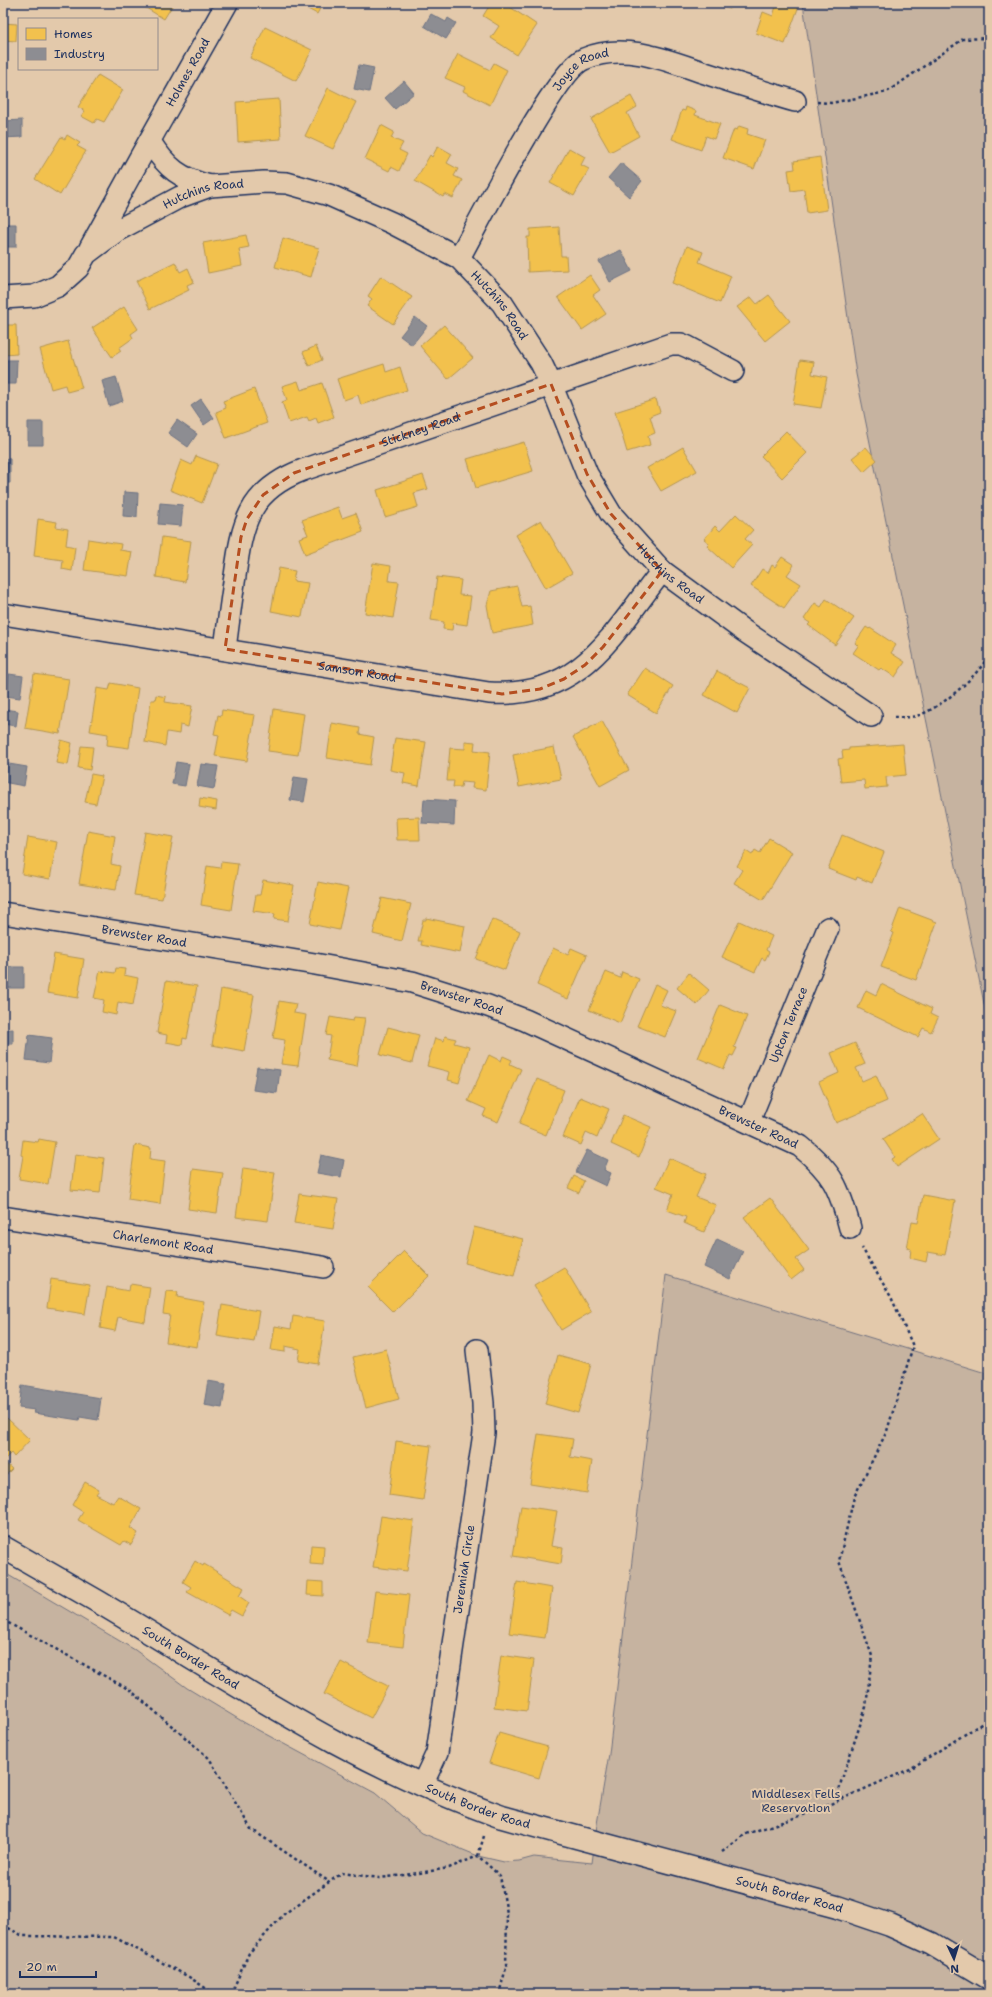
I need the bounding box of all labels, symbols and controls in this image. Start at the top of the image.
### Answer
legend [18,18,158,70]
text: Homes [54,26,93,42]
street label: Holmes Road [162,35,214,110]
street label: Joyce Road [549,45,610,94]
text: Industry [54,46,105,62]
street label: Hutchins Road [160,175,245,213]
street label: Hutchins Road [467,267,532,343]
street label: Stickney Road [379,409,463,451]
street label: Hutchins Road [633,540,708,607]
street label: Samson Road [317,657,398,686]
street label: Brewster Road [100,921,188,951]
street label: Brewster Road [418,977,506,1019]
street label: Upton Terrace [766,984,811,1065]
street label: Brewster Road [716,1102,801,1152]
street label: Charlemont Road [112,1226,215,1258]
street label: Jeremiah Circle [450,1524,478,1615]
street label: South Border Road [139,1622,243,1693]
street label: South Border Road [423,1779,533,1832]
park label: Middlesex Fells Reservation [752,1786,841,1816]
street label: South Border Road [734,1872,846,1917]
north arrow [934,1939,974,1979]
scale bar [20,1953,96,1979]
text: 20 m [26,1959,57,1975]
text: N [950,1961,960,1976]

